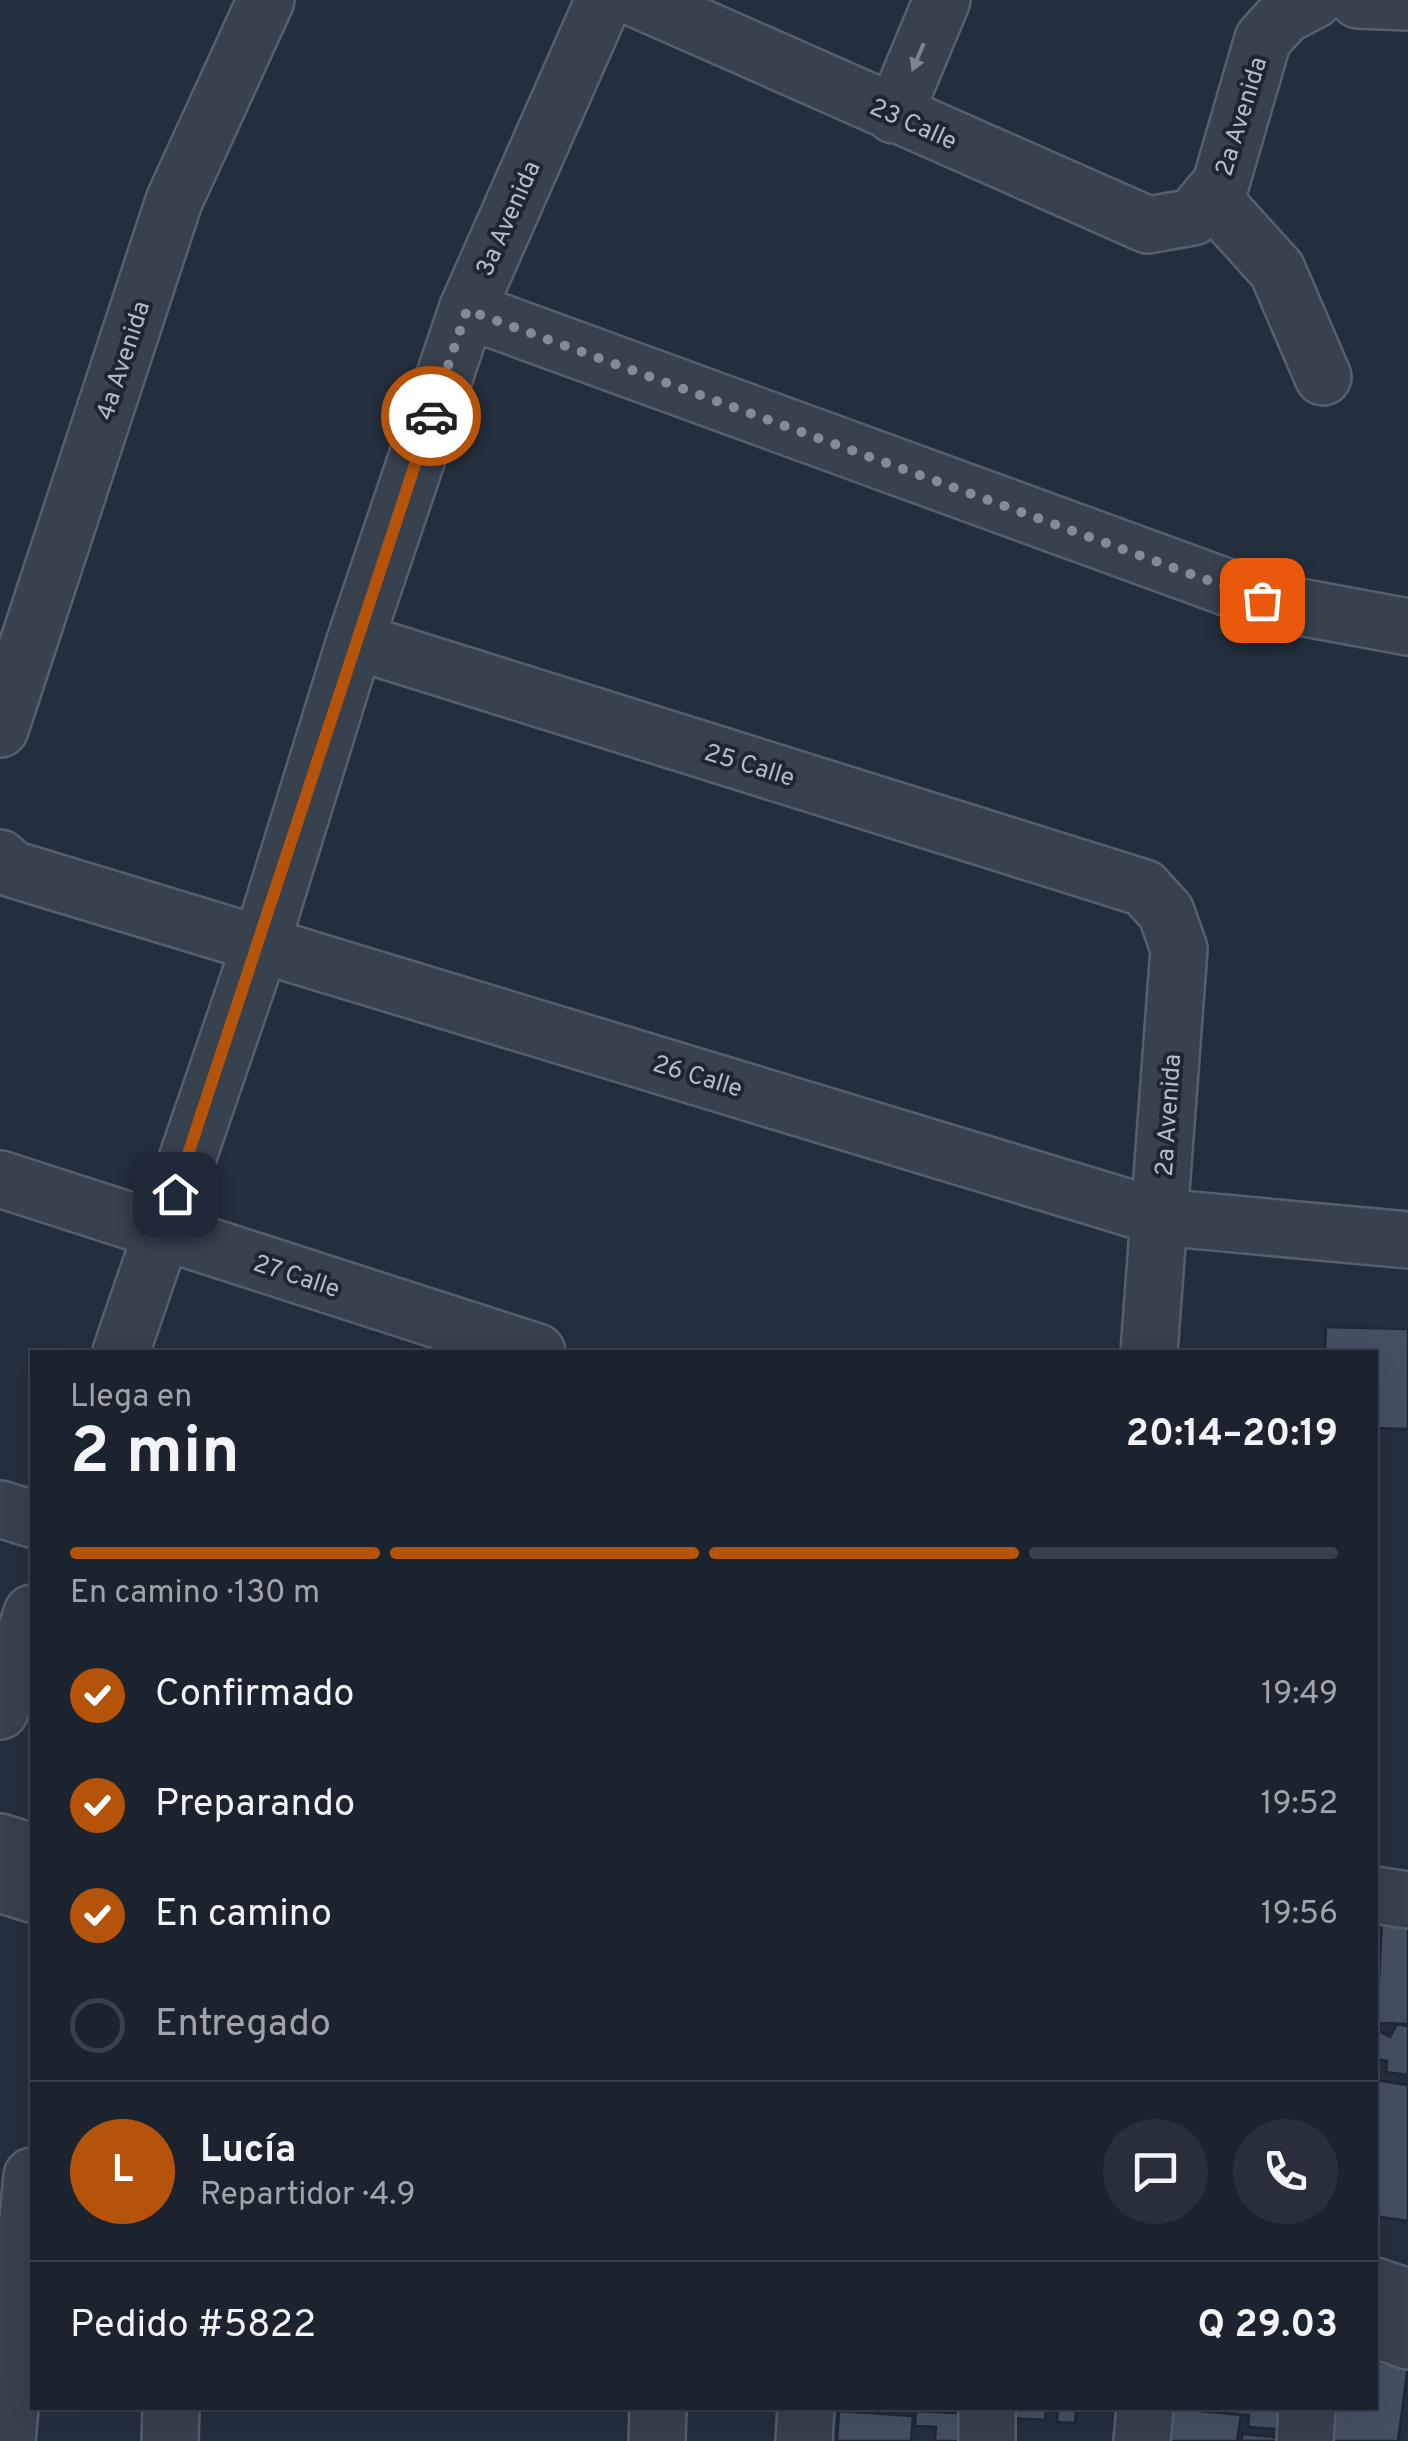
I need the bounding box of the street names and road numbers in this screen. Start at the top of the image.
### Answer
street label: 2a Avenida [1210,53,1276,180]
street label: 23 Calle [864,92,961,159]
street label: 3a Avenida [470,157,549,282]
street label: 4a Avenida [91,297,159,424]
street label: 25 Calle [700,738,798,796]
street label: 26 Calle [648,1049,746,1107]
street label: 2a Avenida [1150,1053,1190,1178]
street label: 27 Calle [249,1249,343,1307]

